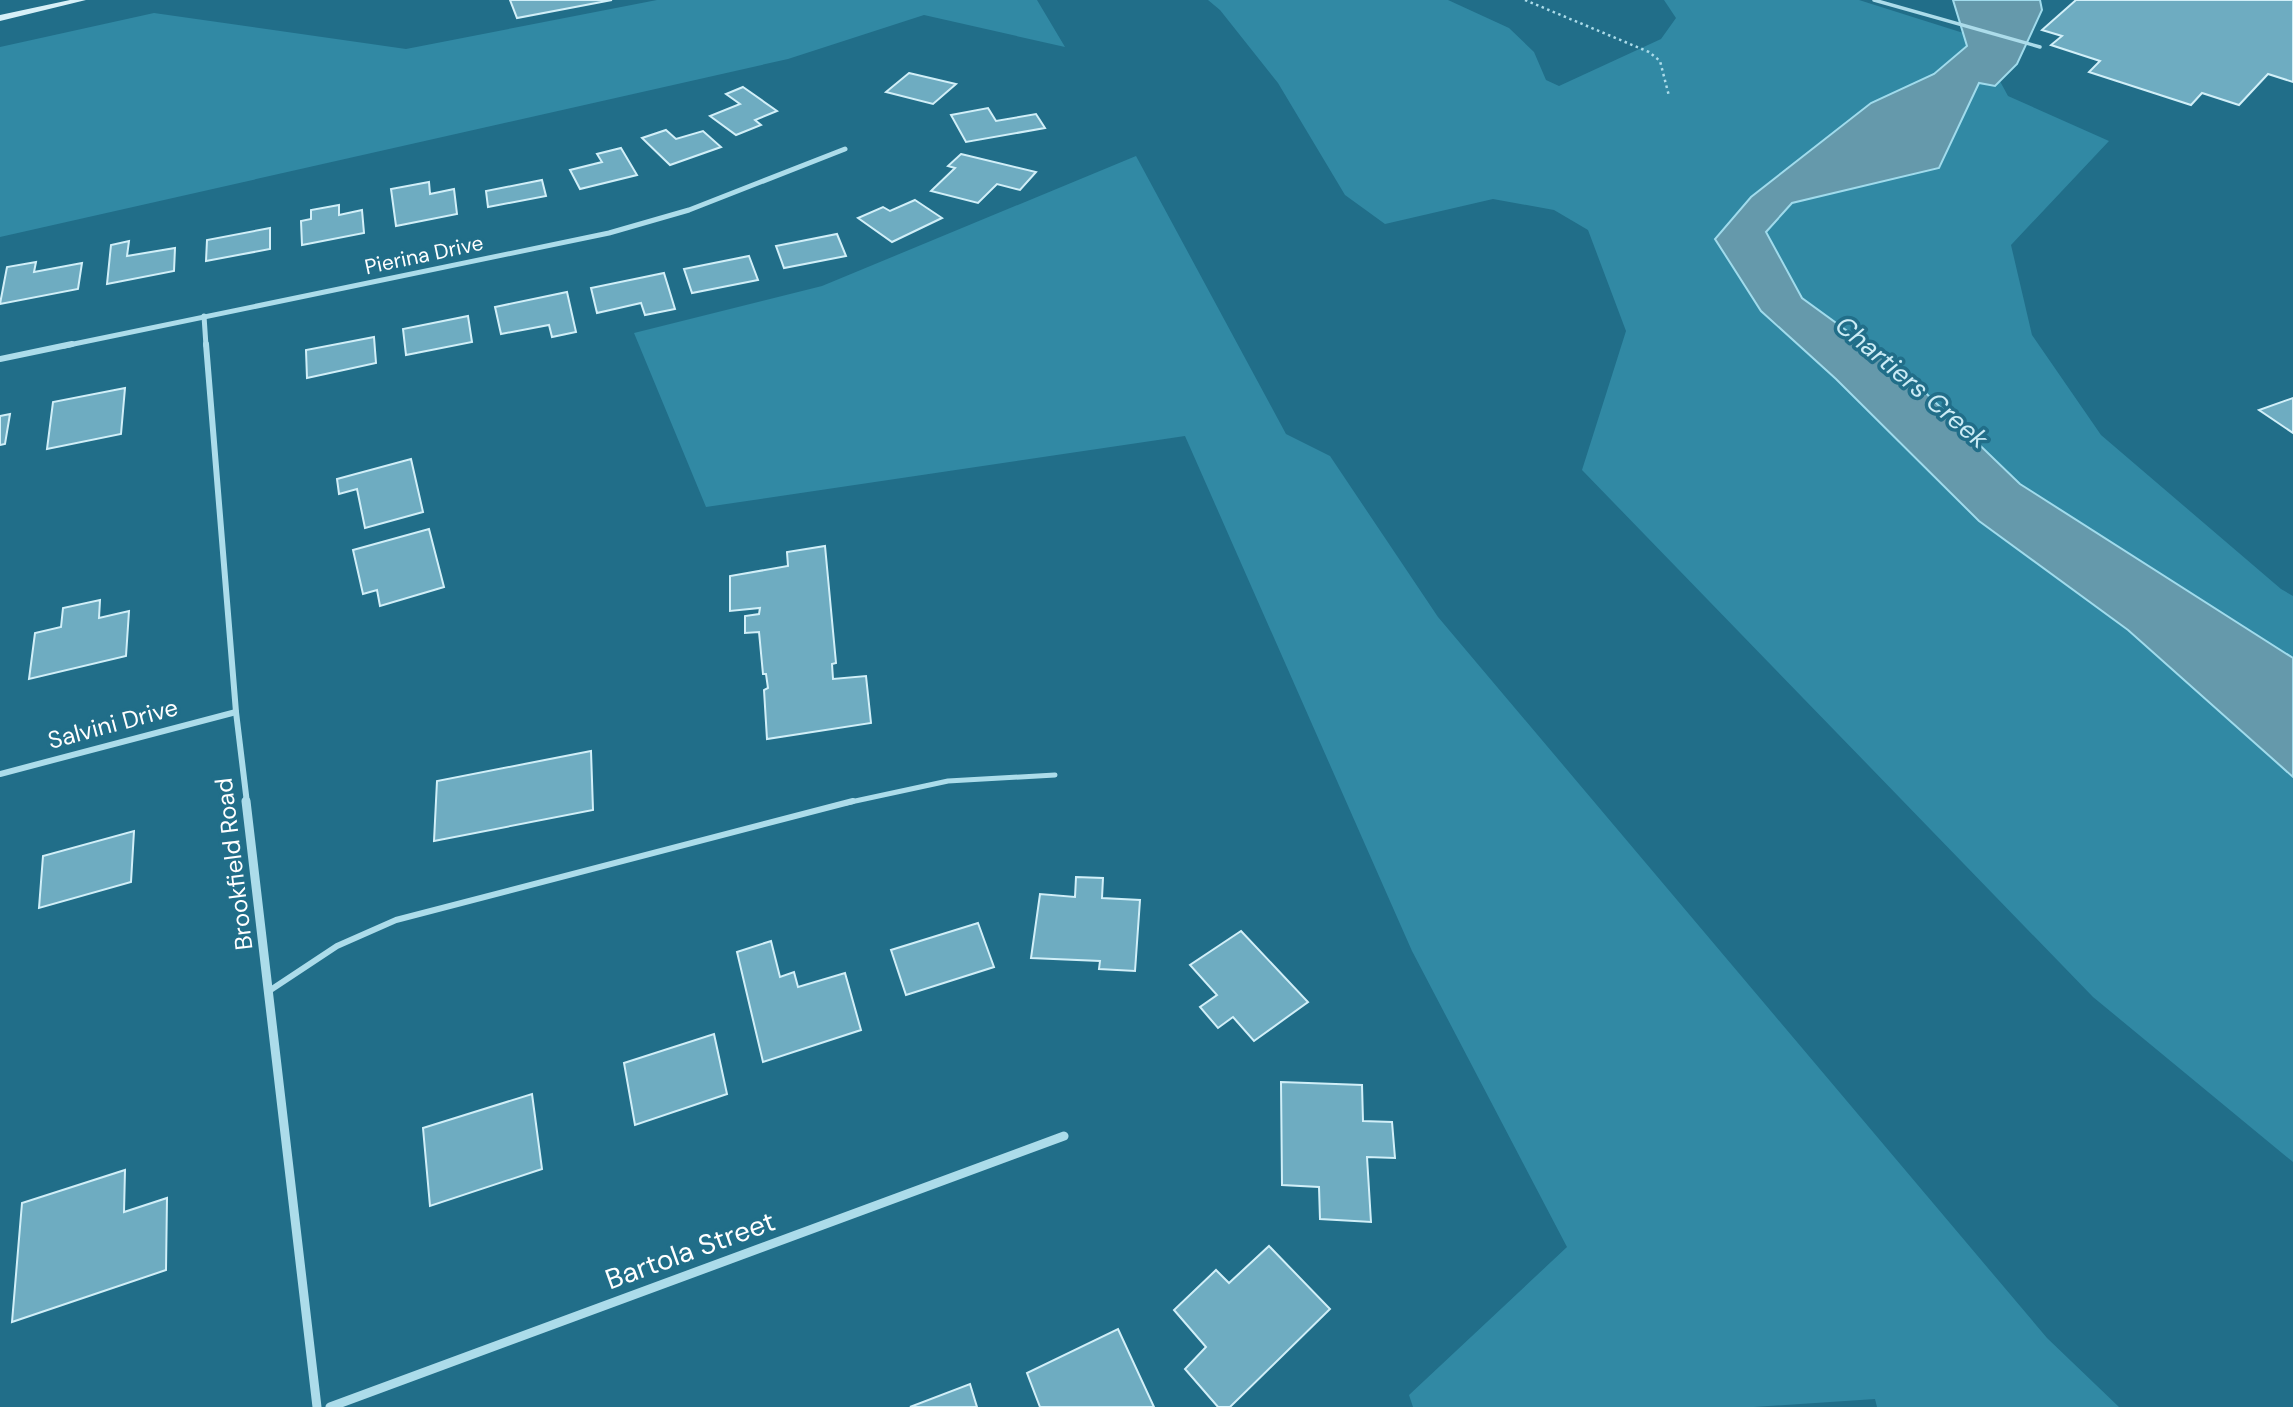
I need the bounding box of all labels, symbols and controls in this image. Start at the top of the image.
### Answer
street label: Pierina Drive [362,229,486,281]
water label: Chartiers Creek [1828,308,1996,456]
street label: Salvini Drive [44,691,181,756]
street label: Brookfield Road [208,776,259,952]
street label: Bartola Street [600,1203,780,1298]

